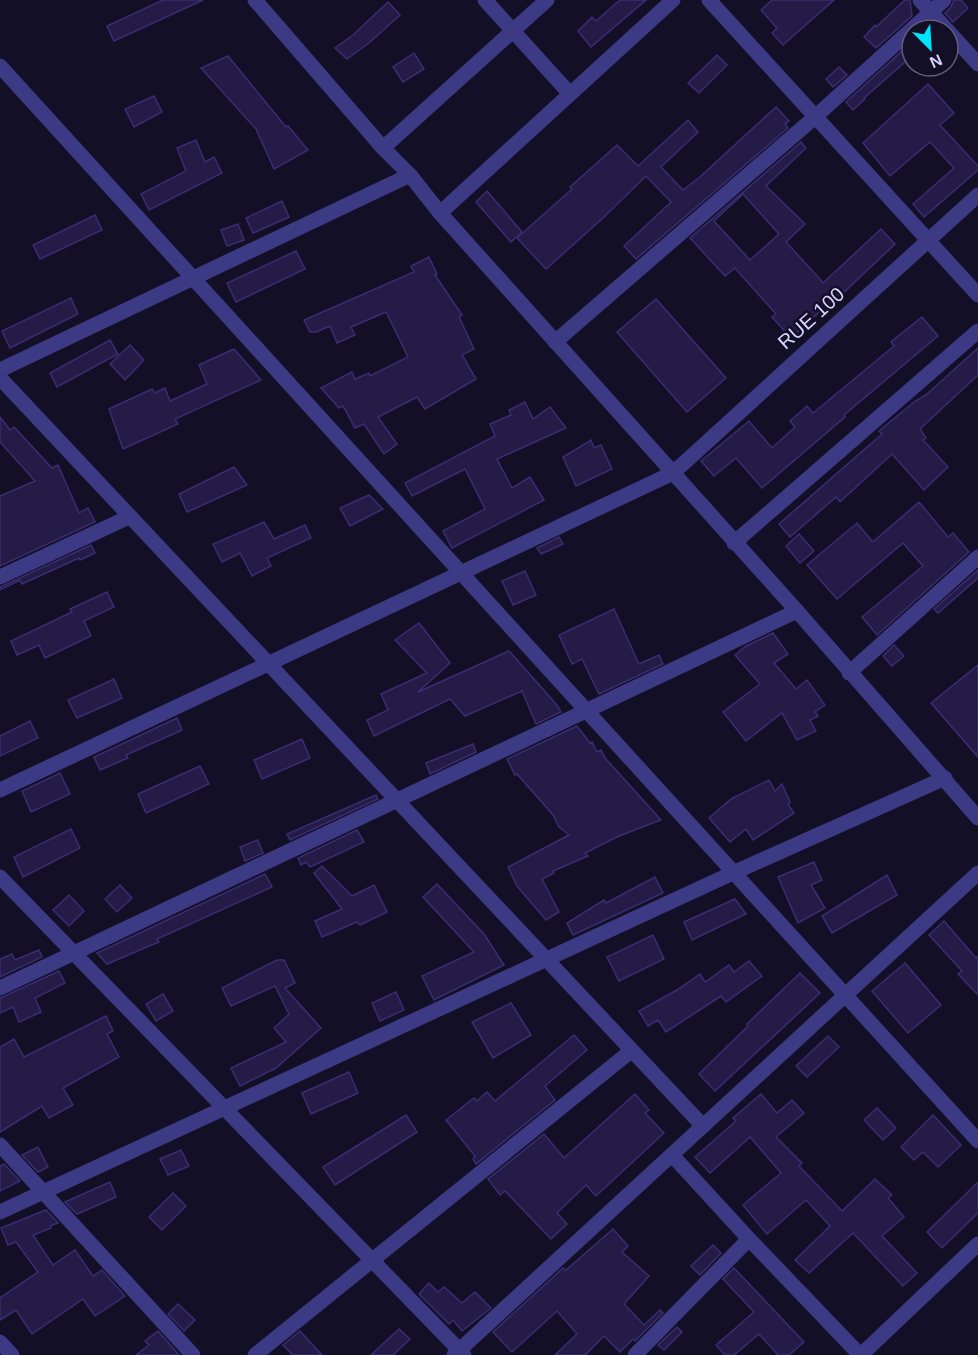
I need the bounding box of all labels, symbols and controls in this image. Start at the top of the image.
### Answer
north arrow [900,18,960,78]
text: N [927,51,945,71]
street label: RUE 100 [773,283,849,353]

